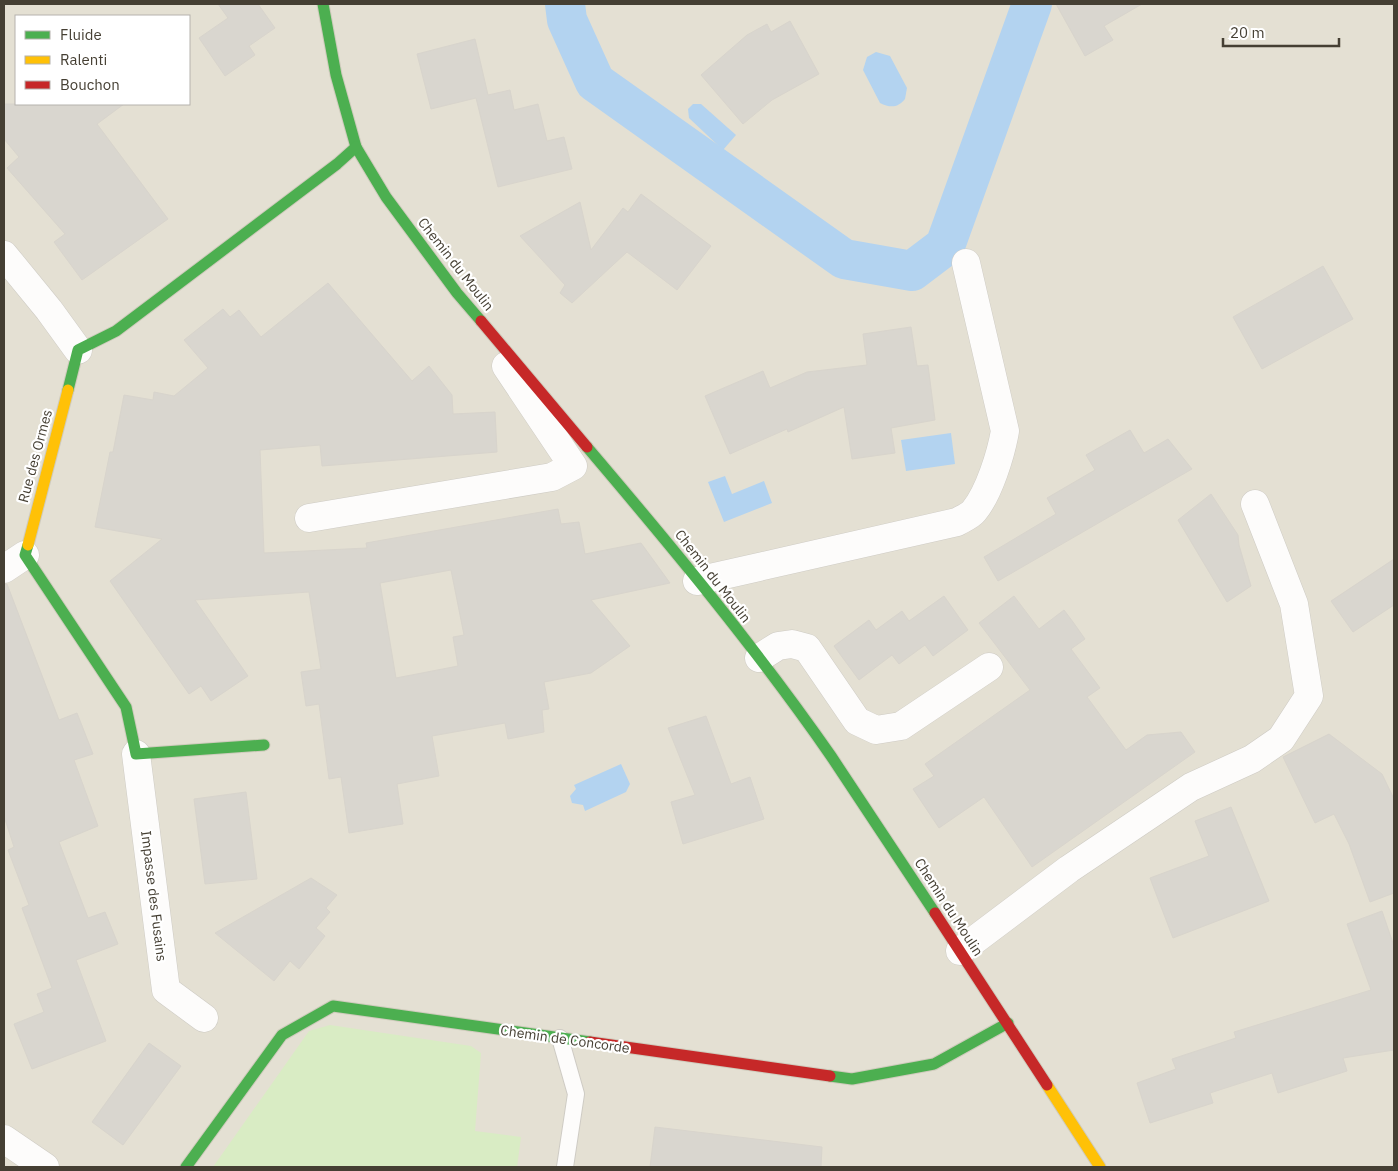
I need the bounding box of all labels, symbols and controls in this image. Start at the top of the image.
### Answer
legend [15,15,190,105]
scale bar [1223,15,1339,47]
text: 20 m [1230,23,1265,42]
text: Fluide [60,25,102,44]
text: Ralenti [60,50,107,69]
text: Bouchon [60,75,120,94]
street label: Chemin du Moulin [414,214,498,314]
street label: Rue des Ormes [14,407,56,505]
street label: Chemin du Moulin [671,526,755,626]
street label: Impasse des Fusains [137,829,171,963]
street label: Chemin du Moulin [911,855,987,959]
street label: Chemin de Concorde [499,1021,631,1057]

